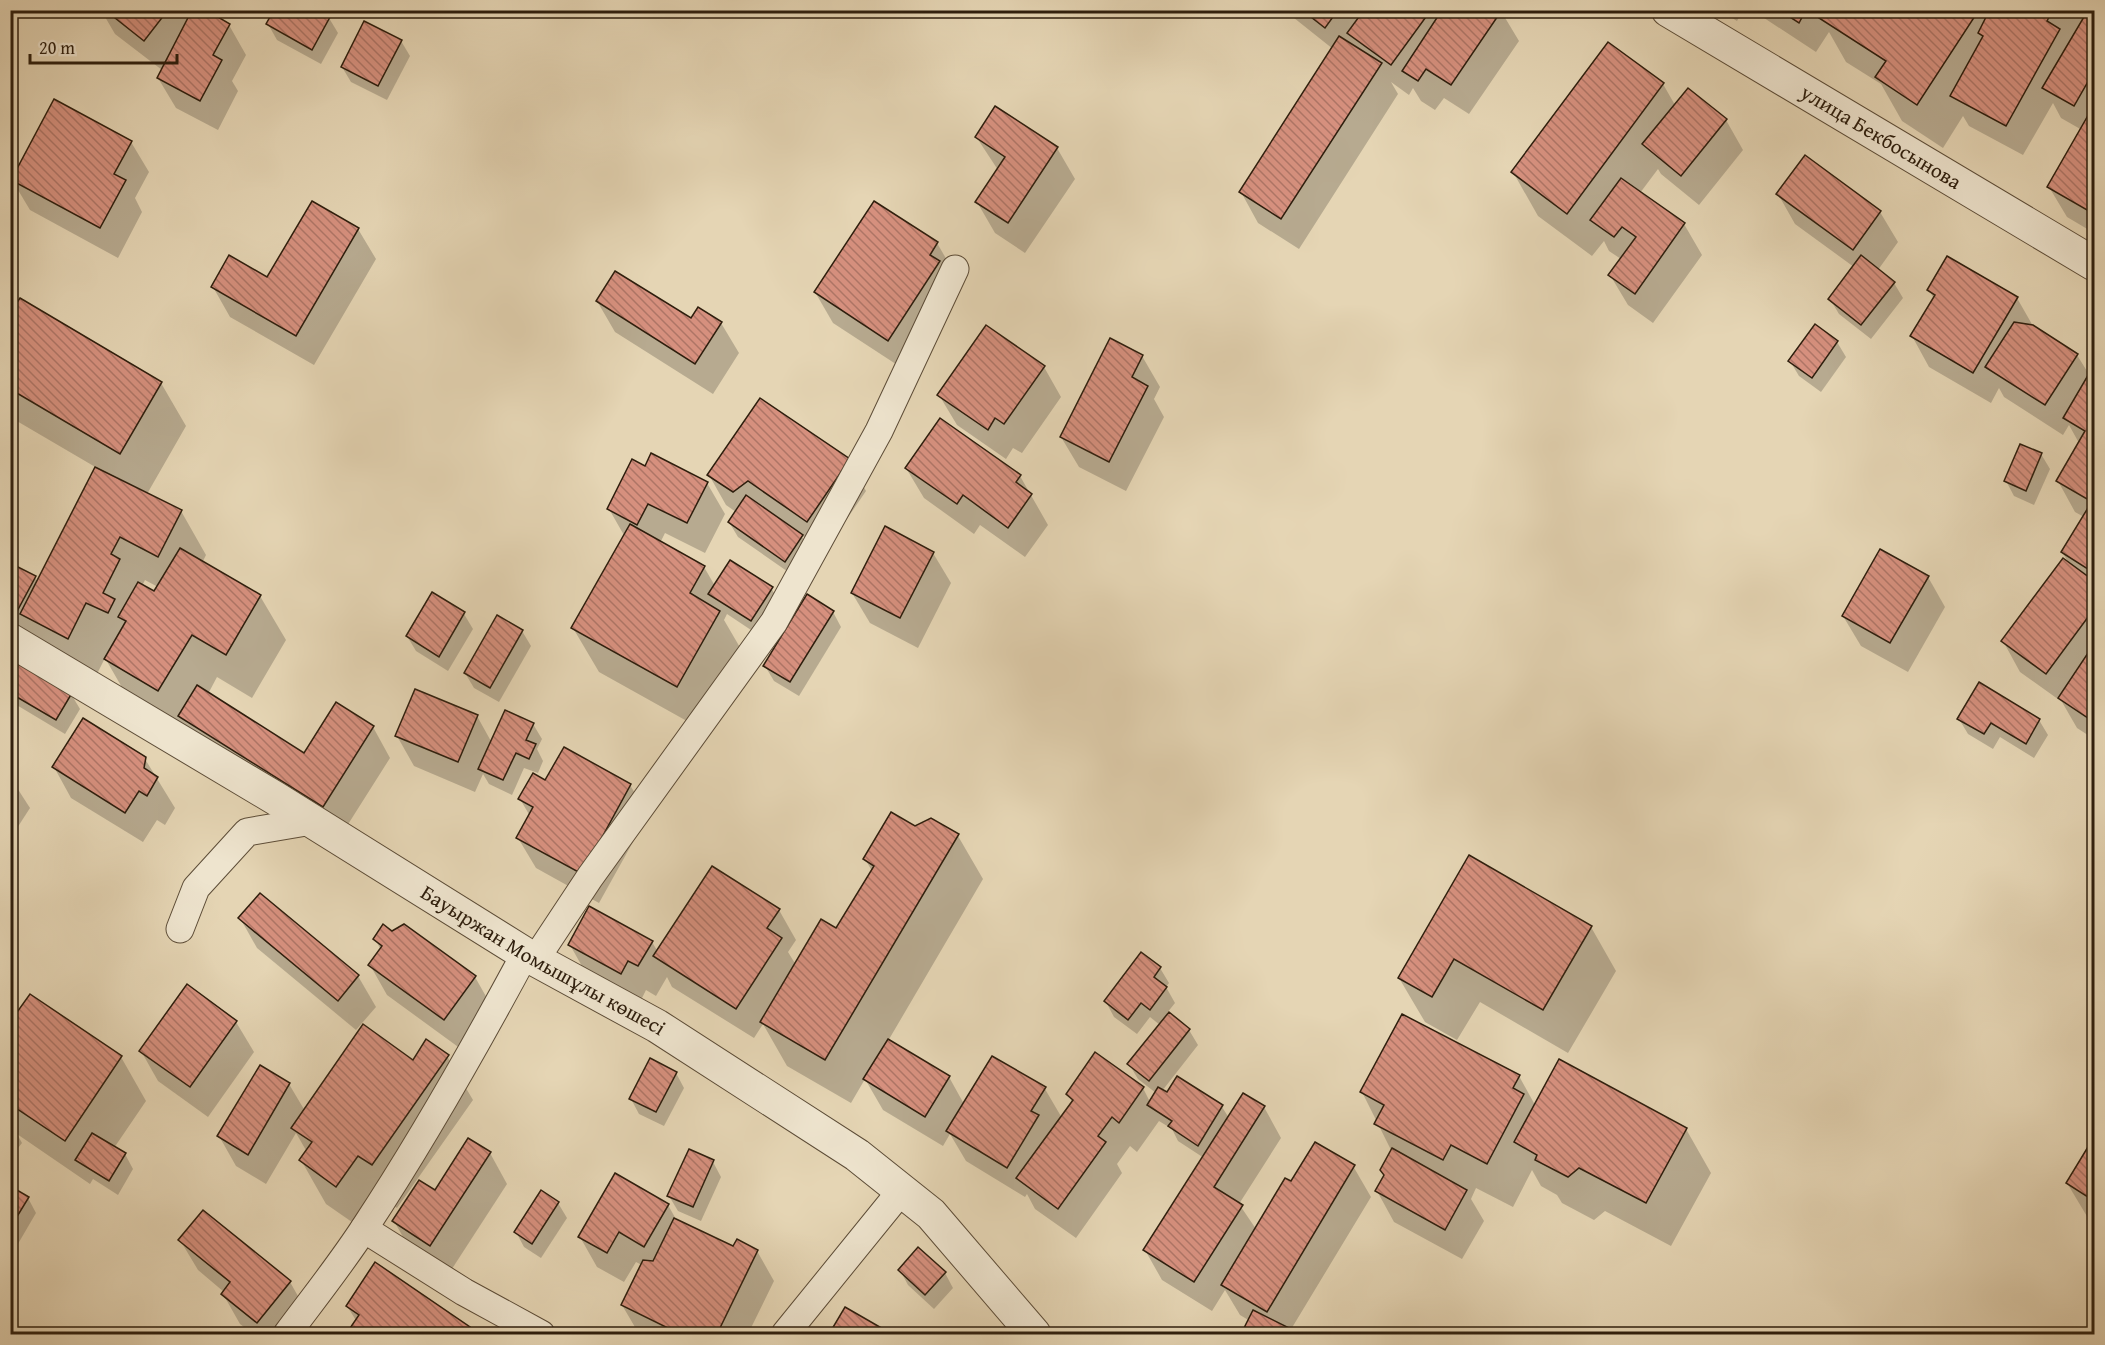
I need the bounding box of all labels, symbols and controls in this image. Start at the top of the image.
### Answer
scale bar [30,27,177,65]
text: 20 m [39,34,75,61]
street label: улица Бекбосынова [1794,76,1968,197]
street label: Бауыржан Момышұлы көшесі [415,877,672,1043]

